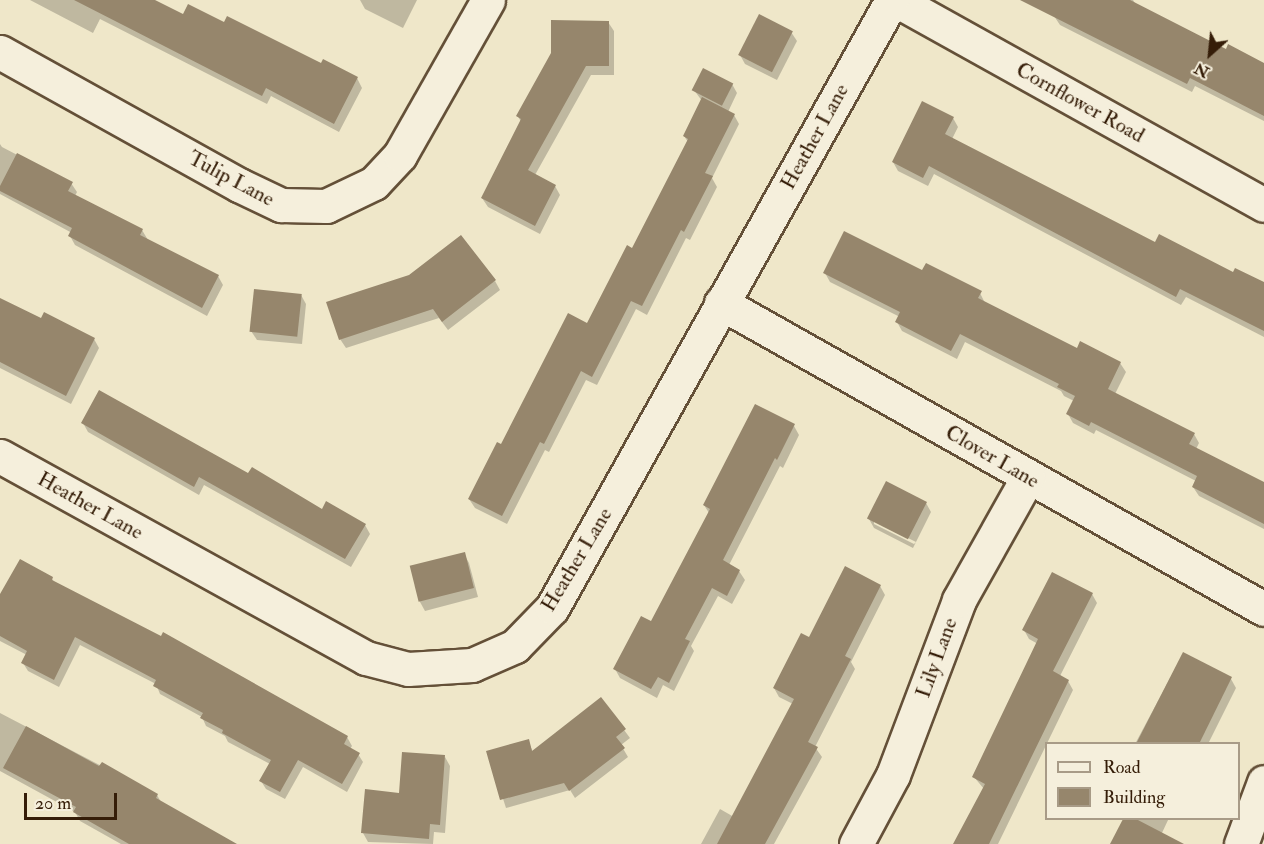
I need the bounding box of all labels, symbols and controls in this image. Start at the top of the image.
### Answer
north arrow [1180,24,1240,84]
street label: Cornflower Road [1011,57,1149,149]
text: N [1191,58,1213,82]
street label: Heather Lane [776,80,854,194]
street label: Tulip Lane [184,146,278,212]
street label: Clover Lane [941,420,1043,494]
street label: Heather Lane [33,467,147,545]
street label: Heather Lane [536,503,618,617]
street label: Lily Lane [911,615,963,701]
legend [1045,742,1240,820]
text: Road [1103,756,1141,779]
scale bar [27,781,120,819]
text: Building [1103,786,1165,809]
text: 20 m [35,792,71,815]

